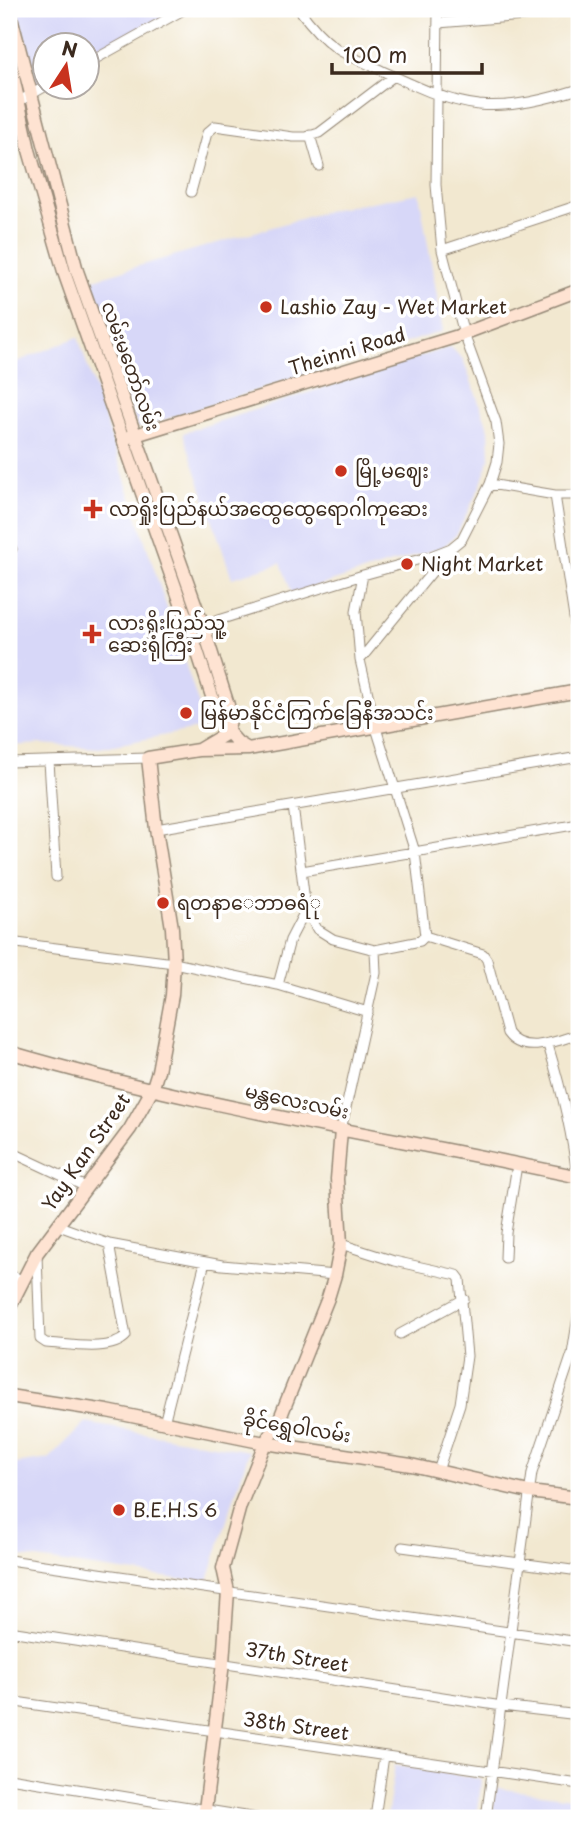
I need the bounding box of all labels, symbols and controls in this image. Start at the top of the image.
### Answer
north arrow [32,32,102,102]
scale bar [332,32,483,76]
text: N [59,33,80,64]
text: 100 m [343,38,407,70]
place label: Lashio Zay - Wet Market [280,292,507,320]
street label: လမ်းမတော်လမ်း [95,297,168,434]
marker: Lashio Zay - Wet Market [258,299,274,315]
street label: Theinni Road [285,319,409,381]
place label: မြို့မဈေး [355,456,429,487]
marker: မြို့မဈေး [333,463,349,479]
place label: လာရှိုးပြည်နယ်အထွေထွေရောဂါကုဆေး [109,494,428,526]
marker: လာရှိုးပြည်နယ်အထွေထွေရောဂါကုဆေး [83,499,103,519]
place label: Night Market [421,549,543,577]
marker: Night Market [399,556,415,572]
place label: လားရှိုးပြည်သူ့ ဆေးရုံကြီး [108,608,227,662]
marker: လားရှိုးပြည်သူ့ ဆေးရုံကြီး [82,624,102,644]
place label: မြန်မာနိုင်ငံကြက်ခြေနီအသင်း [200,698,434,730]
marker: မြန်မာနိုင်ငံကြက်ခြေနီအသင်း [178,705,194,721]
place label: ရတနာေဘာဓရံု [177,888,321,920]
marker: ရတနာေဘာဓရံု [155,895,171,911]
street label: မန္တလေးလမ်း [242,1075,352,1128]
street label: Yay Kan Street [34,1087,136,1216]
street label: ခိုင်ရွှေဝါလမ်း [241,1404,353,1452]
place label: B.E.H.S 6 [133,1495,217,1523]
marker: B.E.H.S 6 [111,1502,127,1518]
street label: 37th Street [244,1634,351,1678]
street label: 38th Street [242,1704,351,1746]

